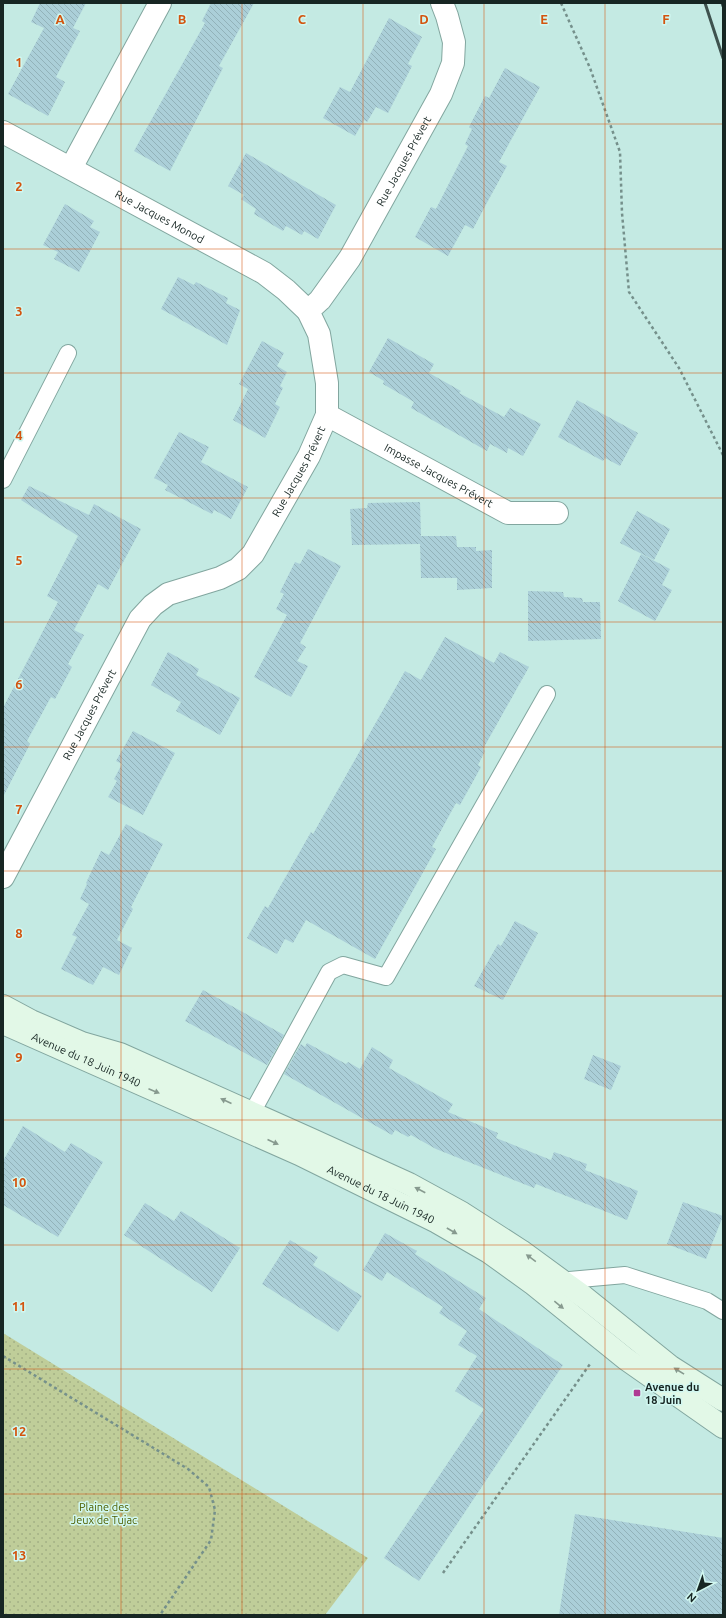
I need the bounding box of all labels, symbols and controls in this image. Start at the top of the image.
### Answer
text: A [55,12,65,26]
text: B [178,12,187,26]
text: C [298,12,307,26]
text: D [419,12,429,26]
text: E [540,12,548,26]
text: F [662,12,670,26]
text: 1 [15,55,23,69]
street label: Rue Jacques Prévert [374,114,434,208]
text: 2 [15,179,23,193]
street label: Rue Jacques Monod [113,188,206,245]
text: 3 [15,304,23,318]
street label: Rue Jacques Prévert [270,424,328,519]
text: 4 [15,428,23,442]
street label: Impasse Jacques Prévert [382,441,496,510]
text: 5 [15,553,23,567]
street label: Rue Jacques Prévert [60,667,119,762]
text: 6 [15,677,23,691]
text: 7 [15,802,23,816]
text: 8 [15,926,23,940]
street label: Avenue du 18 Juin 1940 [30,1030,143,1089]
text: 9 [15,1050,23,1064]
one-way arrow [148,1088,160,1094]
one-way arrow [220,1098,231,1104]
one-way arrow [267,1140,279,1146]
street label: Avenue du 18 Juin 1940 [325,1163,436,1226]
text: 10 [12,1175,26,1189]
one-way arrow [414,1187,426,1194]
one-way arrow [446,1227,458,1234]
one-way arrow [525,1254,536,1262]
text: 11 [12,1299,26,1313]
one-way arrow [553,1300,564,1309]
one-way arrow [673,1367,684,1375]
place label: Avenue du 18 Juin [645,1381,699,1406]
marker: Avenue du 18 Juin [632,1388,642,1398]
text: 12 [12,1424,26,1438]
park label: Plaine des Jeux de Tujac [71,1501,137,1526]
text: 13 [12,1548,26,1562]
north arrow [678,1570,718,1610]
text: N [684,1590,698,1605]

